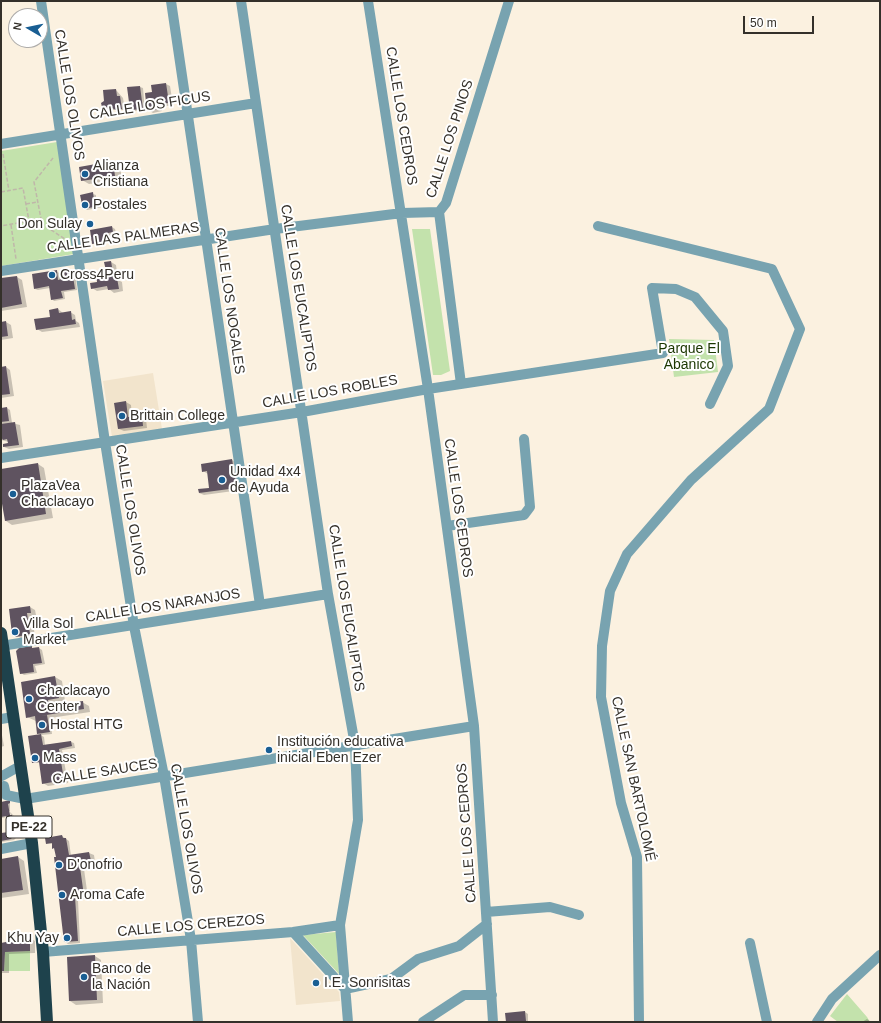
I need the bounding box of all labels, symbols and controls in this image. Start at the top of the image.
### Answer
north arrow [8,8,48,48]
scale bar [745,8,816,34]
text: 50 m [750,16,777,30]
text: N [11,21,24,31]
street label: CALLE LOS OLIVOS [50,28,88,162]
street label: CALLE LOS CEDROS [382,46,420,186]
street label: CALLE LOS PINOS [423,78,477,200]
street label: CALLE LOS FICUS [88,88,212,124]
place label: Alianza Cristiana [93,158,148,190]
marker: Alianza Cristiana [80,169,90,179]
place label: Postales [93,197,147,213]
marker: Postales [80,200,90,210]
street label: CALLE LOS EUCALIPTOS [277,203,319,373]
place label: Don Sulay [17,216,82,232]
street label: CALLE LAS PALMERAS [46,219,200,257]
marker: Don Sulay [85,219,95,229]
street label: CALLE LOS NOGALES [210,227,248,375]
place label: Cross4Peru [60,267,134,283]
marker: Cross4Peru [47,270,57,280]
park label: Parque El Abanico [658,341,720,374]
street label: CALLE LOS ROBLES [261,372,399,412]
place label: Brittain College [130,408,225,424]
marker: Brittain College [117,411,127,421]
street label: CALLE LOS CEDROS [440,437,476,579]
street label: CALLE LOS OLIVOS [111,443,149,577]
place label: Unidad 4x4 de Ayuda [230,464,301,496]
marker: Unidad 4x4 de Ayuda [217,475,227,485]
place label: PlazaVea Chaclacayo [21,478,94,510]
marker: PlazaVea Chaclacayo [8,489,18,499]
street label: CALLE LOS EUCALIPTOS [325,523,367,693]
street label: CALLE LOS NARANJOS [84,585,242,627]
place label: Villa Sol Market [23,616,73,648]
marker: Villa Sol Market [10,627,20,637]
place label: Chaclacayo Center [37,683,110,716]
marker: Chaclacayo Center [24,694,34,704]
street label: CALLE SAN BARTOLOMÉ [607,695,659,863]
place label: Hostal HTG [50,717,123,733]
marker: Hostal HTG [37,720,47,730]
place label: Institución educativa inicial Eben Ezer [277,734,404,766]
marker: Institución educativa inicial Eben Ezer [264,745,274,755]
place label: Mass [43,750,76,766]
marker: Mass [30,753,40,763]
street label: CALLE SAUCES [51,755,159,789]
street label: CALLE LOS OLIVOS [166,762,206,896]
street label: CALLE LOS CEDROS [454,763,480,903]
road number: PE-22 [6,816,52,838]
place label: D'onofrio [67,857,123,873]
marker: D'onofrio [54,860,64,870]
place label: Aroma Cafe [70,887,145,903]
marker: Aroma Cafe [57,890,67,900]
street label: CALLE LOS CEREZOS [117,911,265,941]
place label: Khu Yay [7,930,59,946]
marker: Khu Yay [62,933,72,943]
place label: Banco de la Nación [92,961,151,994]
marker: Banco de la Nación [79,972,89,982]
place label: I.E. Sonrisitas [324,975,410,991]
marker: I.E. Sonrisitas [311,978,321,988]

